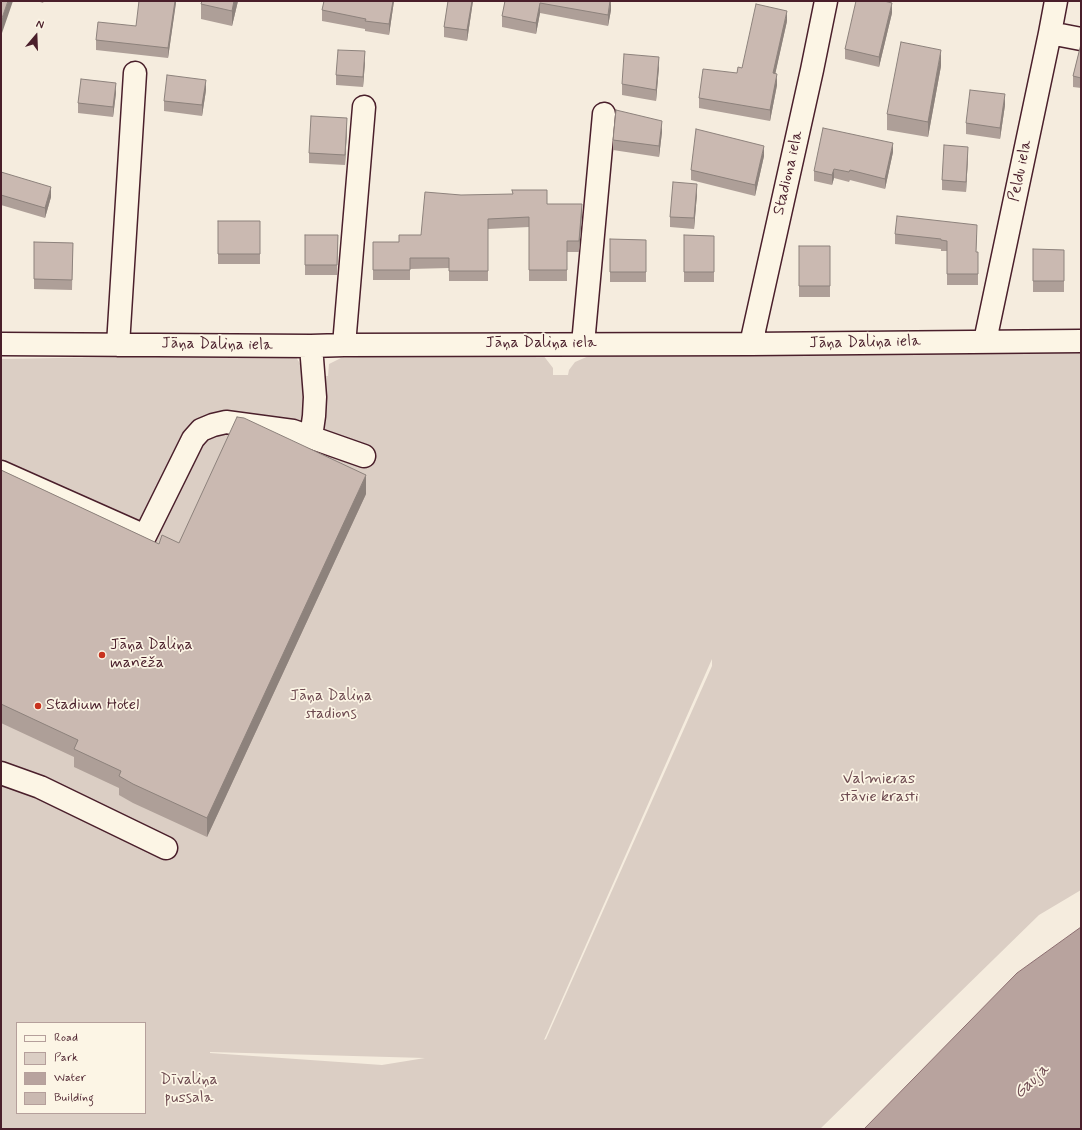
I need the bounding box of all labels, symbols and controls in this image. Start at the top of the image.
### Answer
north arrow [16,16,56,56]
text: N [34,17,46,32]
street label: Stadiona iela [770,129,808,217]
street label: Peldu iela [1005,138,1037,204]
street label: Jāņa Daliņa iela [809,332,921,354]
street label: Jāņa Daliņa iela [161,334,273,356]
street label: Jāņa Daliņa iela [485,334,597,354]
place label: Jāņa Daliņa manēža [110,636,193,674]
marker: Jāņa Daliņa manēža [97,650,107,660]
park label: Jāņa Daliņa stadions [290,687,372,725]
place label: Stadium Hotel [46,696,139,716]
marker: Stadium Hotel [33,701,43,711]
park label: Valmieras stāvie krasti [839,770,919,808]
legend [16,1022,146,1114]
text: Road [54,1030,78,1046]
text: Park [54,1050,78,1066]
water label: Gauja [1010,1060,1054,1104]
text: Water [54,1070,86,1086]
park label: Dīvaliņa pussala [160,1071,218,1109]
text: Building [54,1090,94,1106]

